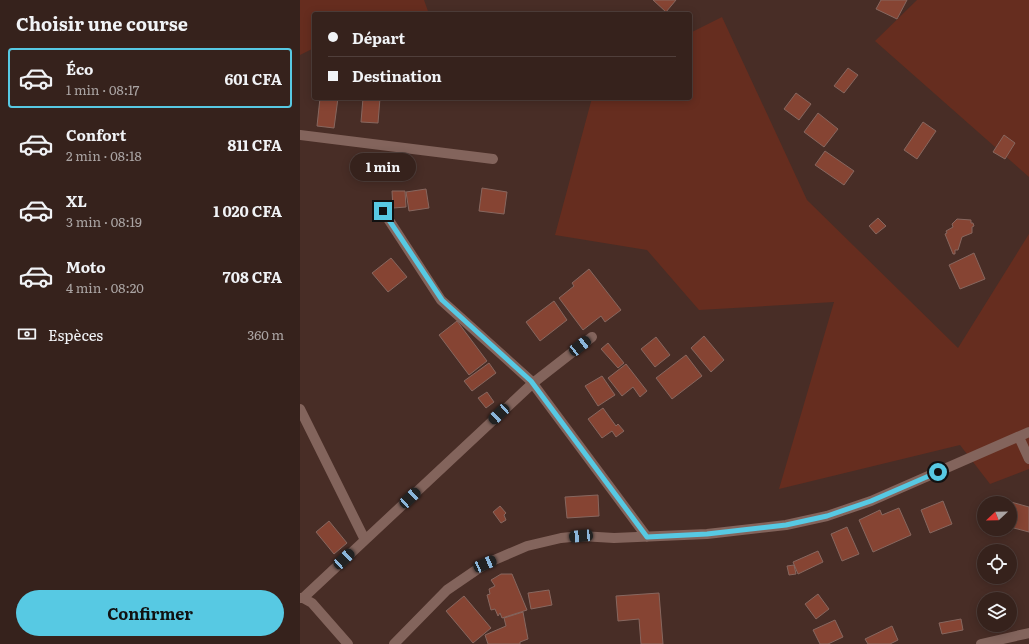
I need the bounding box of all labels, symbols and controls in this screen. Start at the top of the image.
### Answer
text: Choisir une course [16,10,188,37]
text: Départ [352,26,405,49]
text: Éco [66,57,93,80]
icon: car [18,60,54,96]
text: Destination [352,64,442,87]
text: 601 CFA [225,67,282,90]
text: 1 min · 08:17 [66,80,139,99]
text: Confort [66,123,126,146]
icon: car [18,126,54,162]
text: 811 CFA [228,133,282,156]
text: 2 min · 08:18 [66,146,142,165]
callout: 1 min [350,153,416,181]
text: 1 min [366,157,400,176]
text: XL [66,189,87,212]
icon: car [18,192,54,228]
text: 1 020 CFA [213,199,282,222]
route end [374,202,392,220]
text: 3 min · 08:19 [66,212,142,231]
text: Moto [66,255,106,278]
icon: car [18,258,54,294]
text: 708 CFA [223,265,282,288]
text: 4 min · 08:20 [66,278,144,297]
icon: cash [16,323,38,345]
text: Espèces [48,323,103,346]
text: 360 m [247,325,284,344]
car [567,334,593,358]
car [486,401,512,427]
route start [929,463,947,481]
car [397,485,423,511]
north arrow [977,496,1017,536]
map controls [977,496,1017,632]
car [569,529,593,543]
button: locate [977,544,1017,584]
car [331,546,357,572]
car [472,554,498,574]
button: Confirmer [16,590,284,636]
button: layers [977,592,1017,632]

